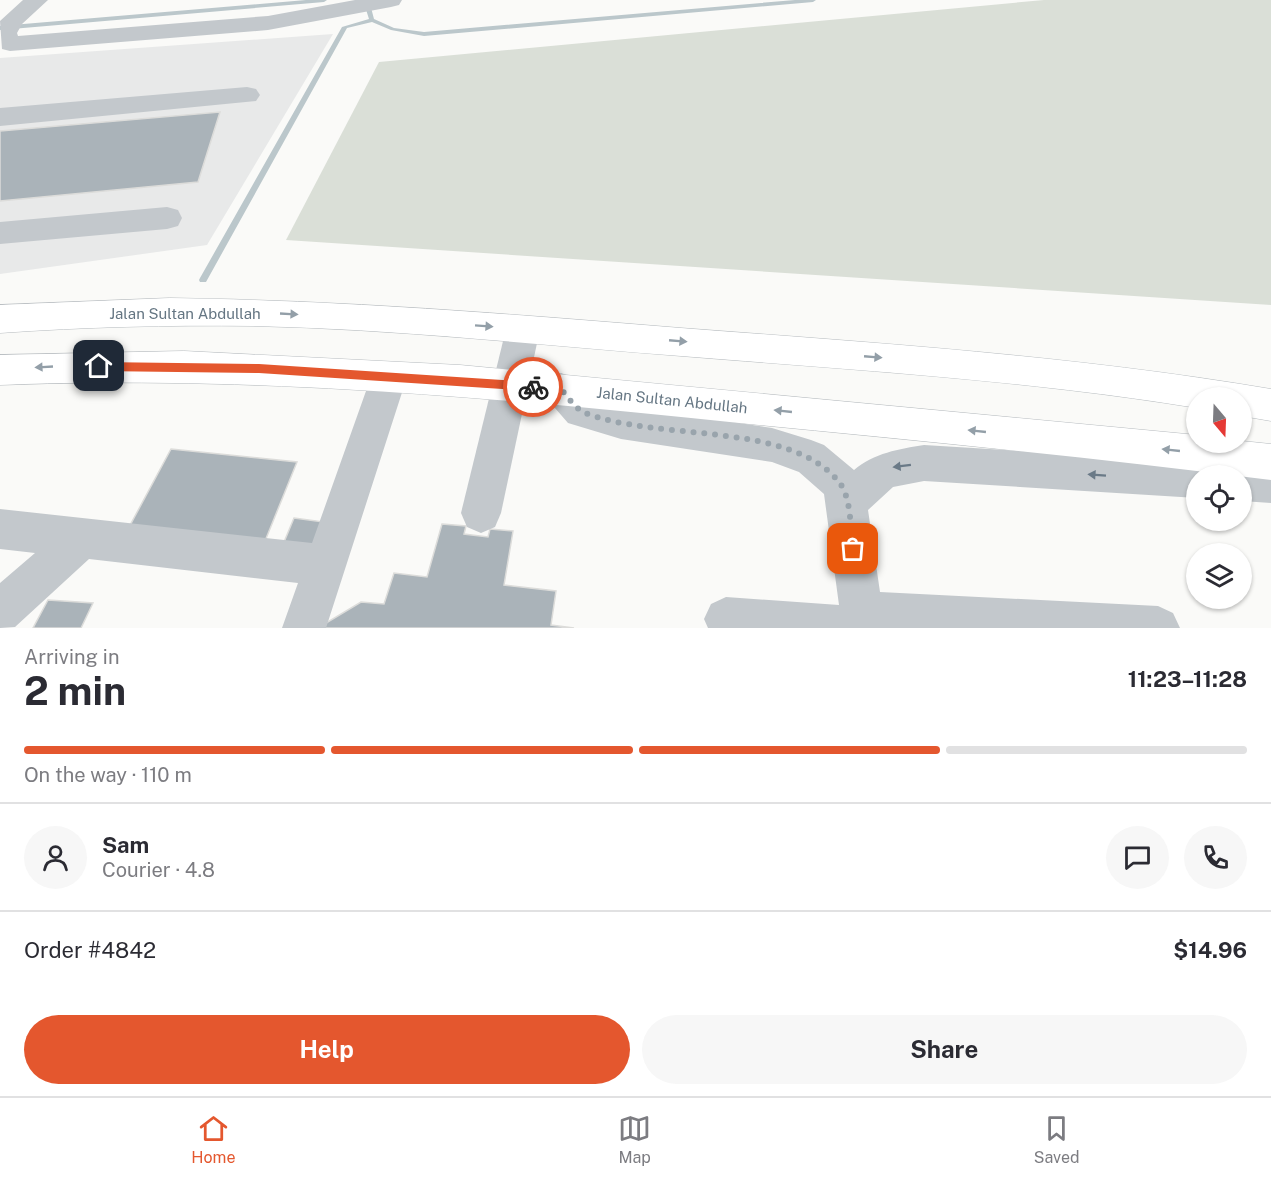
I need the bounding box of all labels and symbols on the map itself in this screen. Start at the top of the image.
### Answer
street label: Jalan Sultan Abdullah [109,305,261,322]
one-way arrow [280,310,299,319]
one-way arrow [474,321,493,331]
one-way arrow [669,337,688,346]
pin [73,340,124,391]
one-way arrow [863,352,882,362]
courier [503,357,563,417]
one-way arrow [34,363,53,372]
street label: Jalan Sultan Abdullah [596,384,748,416]
north arrow [1186,387,1252,453]
one-way arrow [774,406,793,416]
one-way arrow [968,426,987,436]
one-way arrow [1162,445,1181,455]
one-way arrow [893,461,912,471]
one-way arrow [1087,470,1106,479]
pin [827,523,878,574]

